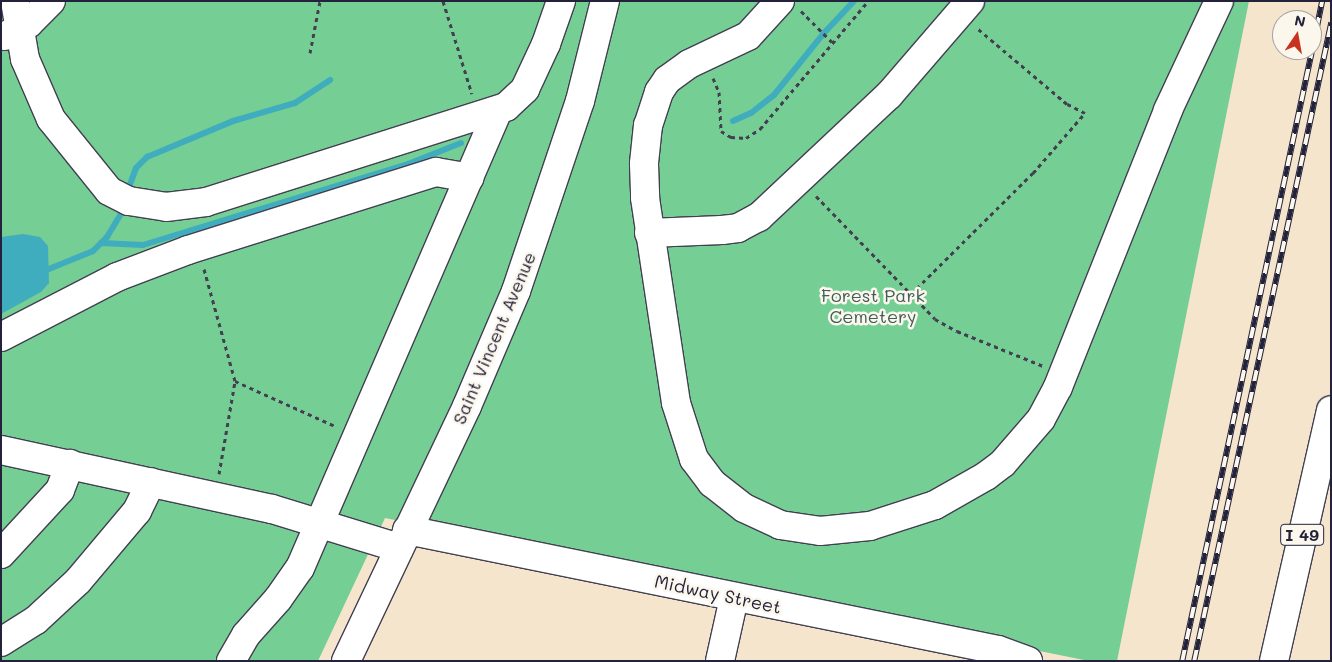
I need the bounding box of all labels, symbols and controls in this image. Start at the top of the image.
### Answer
north arrow [1272,10,1322,60]
text: N [1293,10,1307,31]
street label: Saint Vincent Avenue [448,249,540,427]
park label: Forest Park Cemetery [821,285,925,328]
road number: I 49 [1280,522,1324,548]
street label: Midway Street [653,570,783,618]

